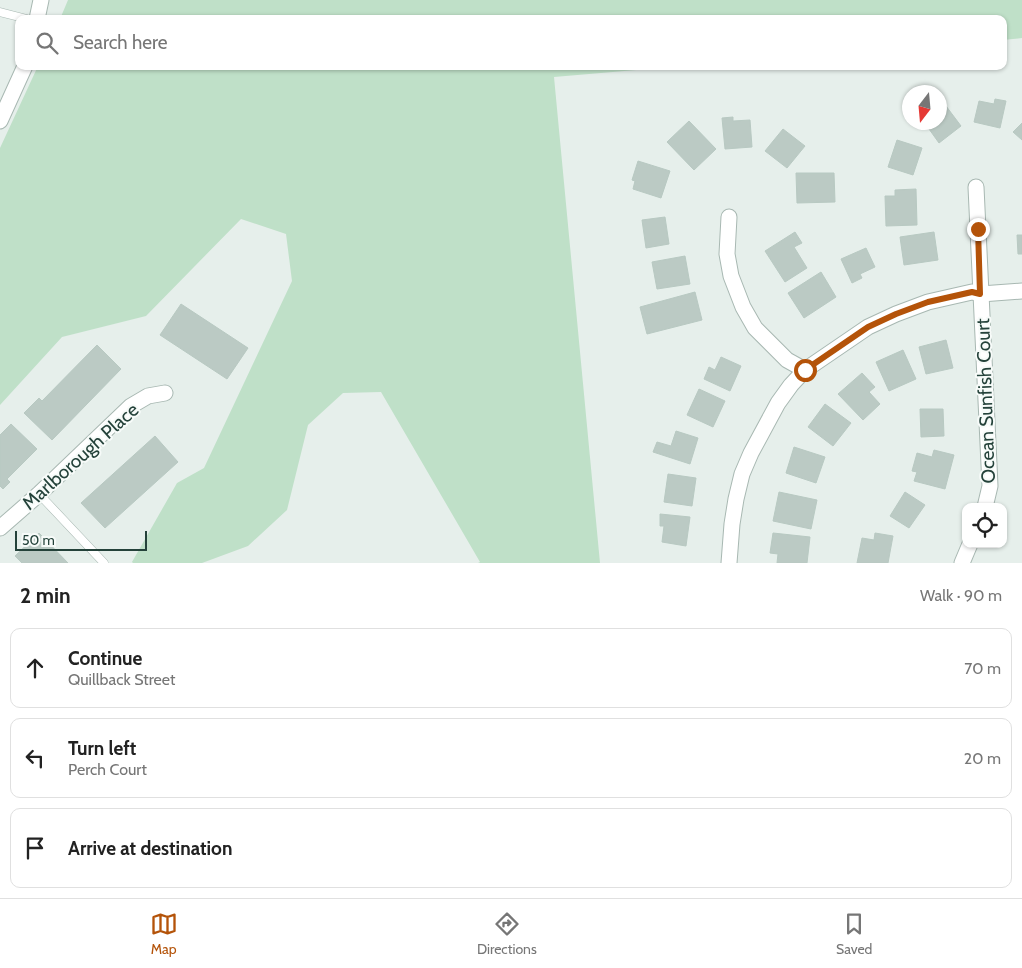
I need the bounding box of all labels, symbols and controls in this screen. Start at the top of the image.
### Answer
search box [15,15,1007,70]
icon: search [33,29,61,57]
text: Search here [73,31,167,54]
north arrow [902,85,947,130]
route end [967,218,990,241]
street label: Ocean Sunfish Court [971,317,1000,484]
route start [794,359,817,382]
street label: Marlborough Place [17,398,143,515]
map controls [962,503,1007,548]
button: locate [962,503,1007,548]
scale bar [15,528,148,551]
text: 50 m [22,531,55,549]
text: 2 min [20,583,71,608]
text: Walk · 90 m [920,586,1002,605]
text: Continue [68,647,142,670]
icon: ahead [21,654,49,682]
text: 70 m [964,659,1001,678]
text: Quillback Street [68,670,175,689]
text: Turn left [68,737,136,760]
icon: left [21,744,49,772]
text: 20 m [964,749,1001,768]
text: Perch Court [68,760,147,779]
icon: arrive [21,834,49,862]
text: Arrive at destination [68,837,232,860]
tab: Map [150,910,178,958]
tab: Directions [477,910,537,958]
tab: Saved [836,910,872,958]

